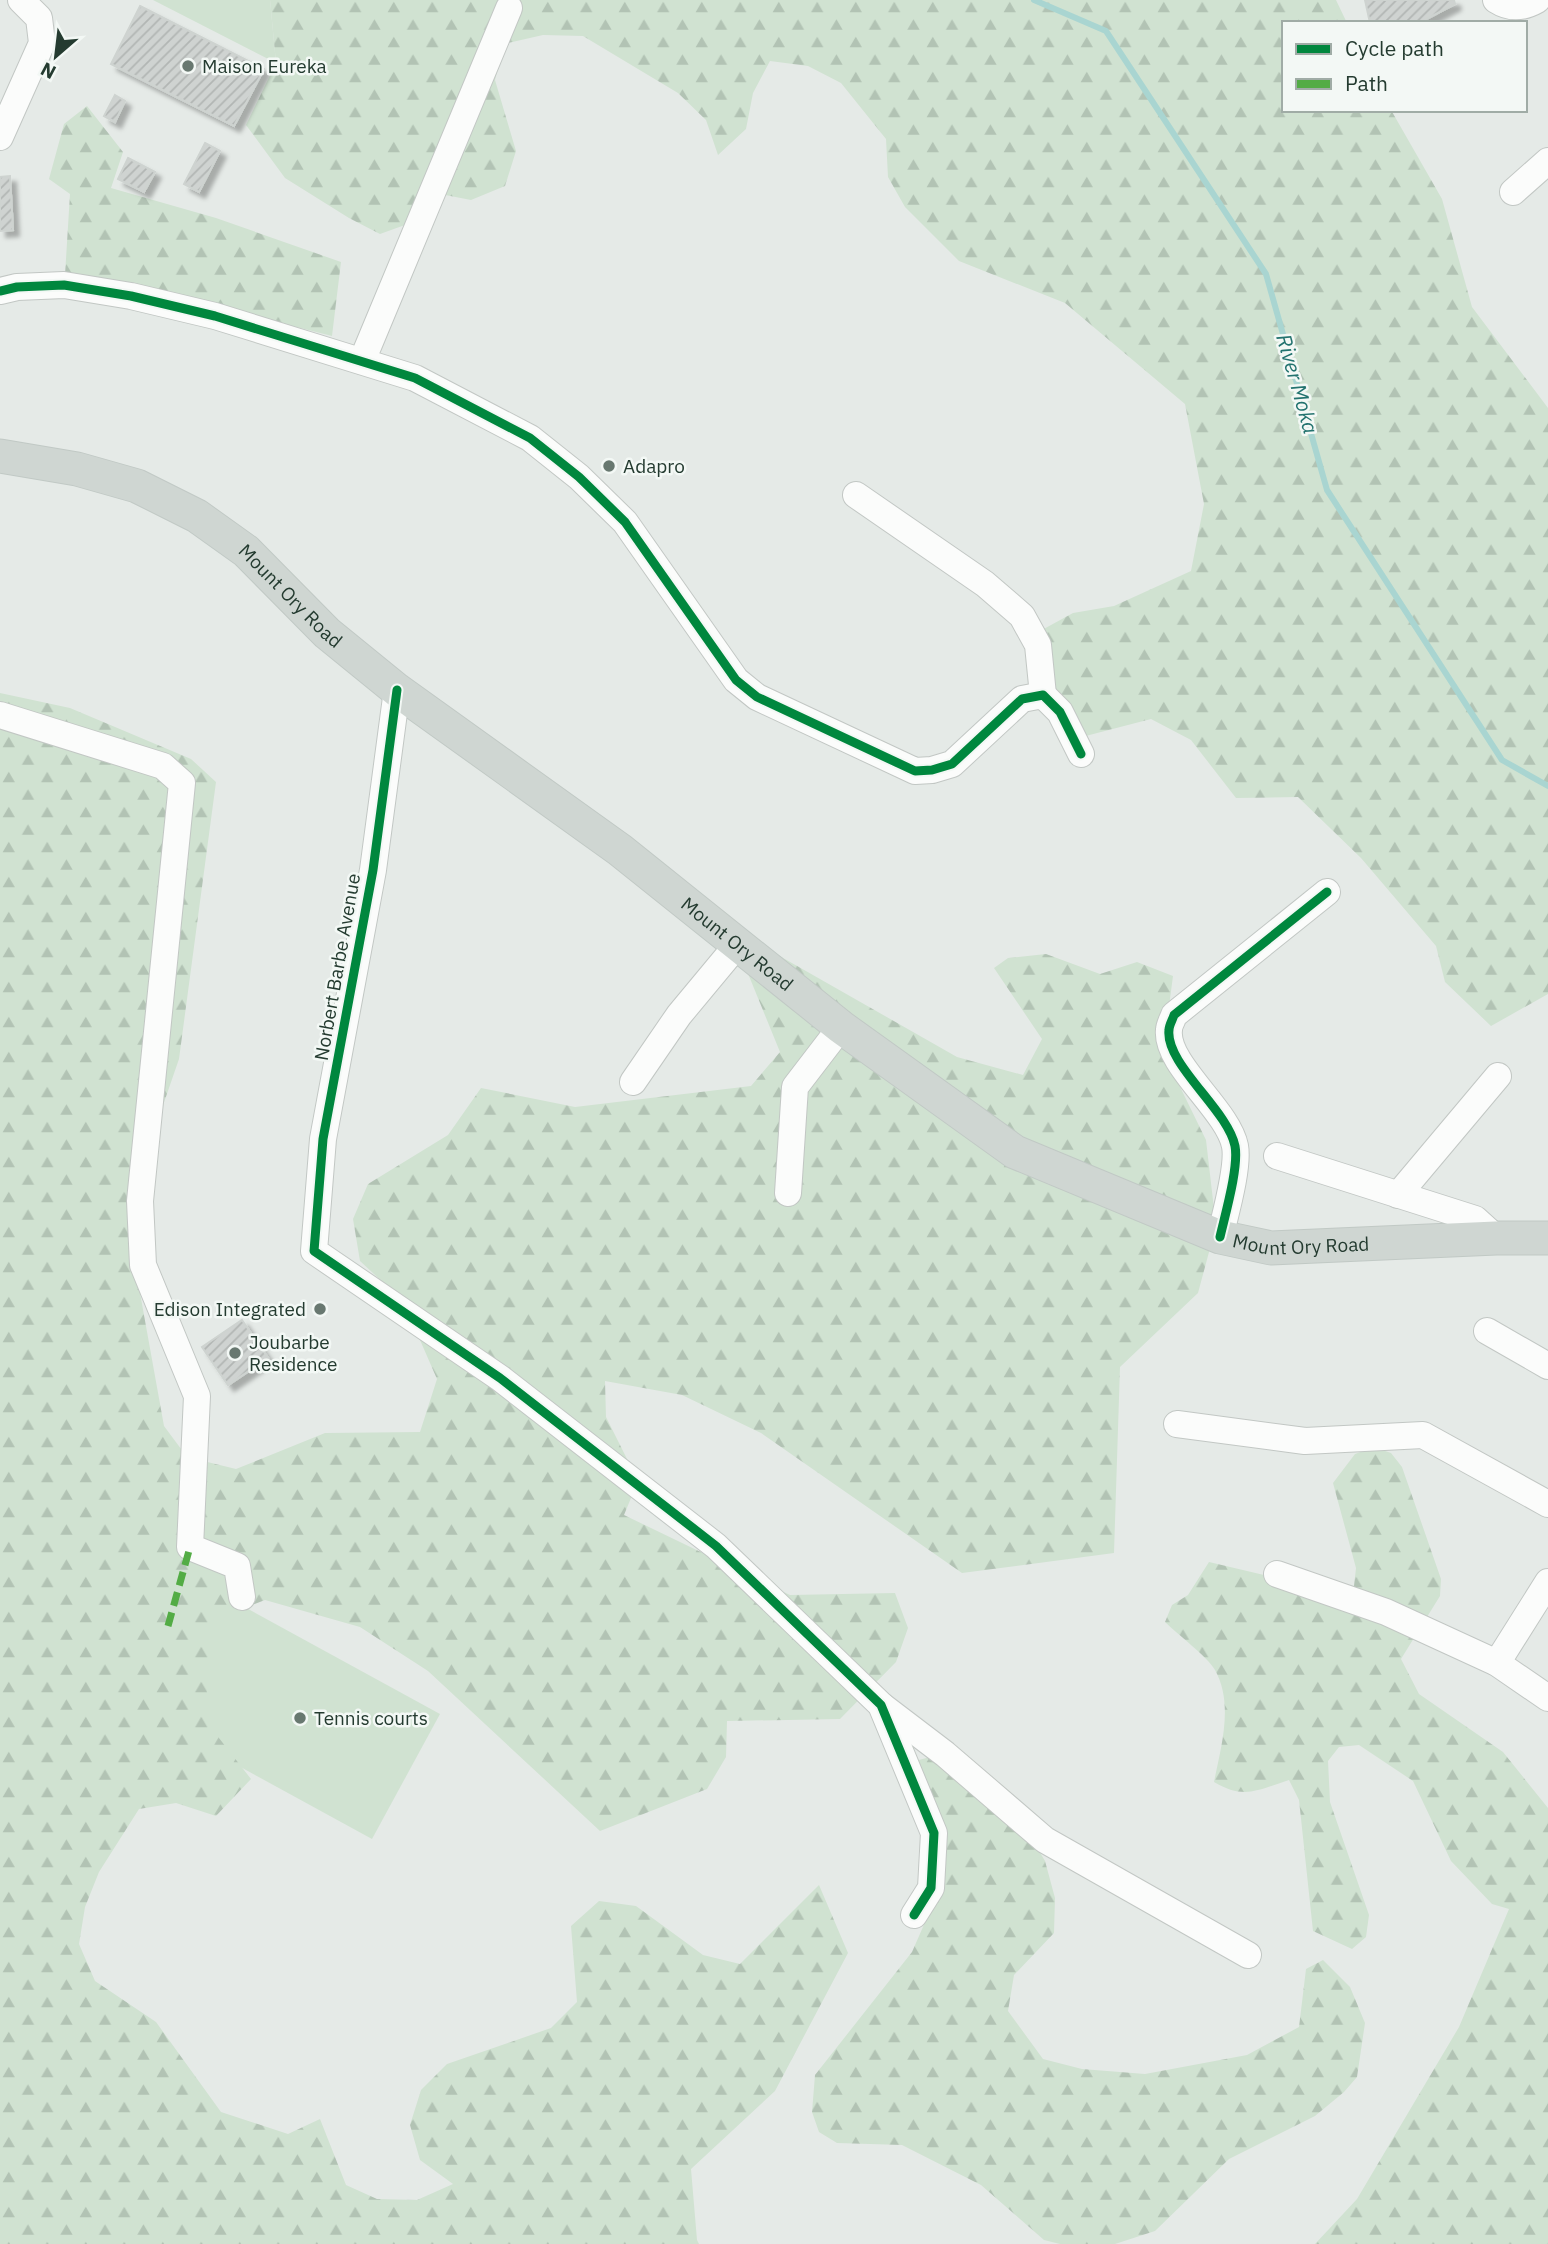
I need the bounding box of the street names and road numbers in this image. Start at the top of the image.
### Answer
street label: Mount Ory Road [234,539,347,653]
street label: Norbert Barbe Avenue [309,872,365,1062]
street label: Mount Ory Road [676,892,798,996]
street label: Mount Ory Road [1231,1228,1370,1260]

